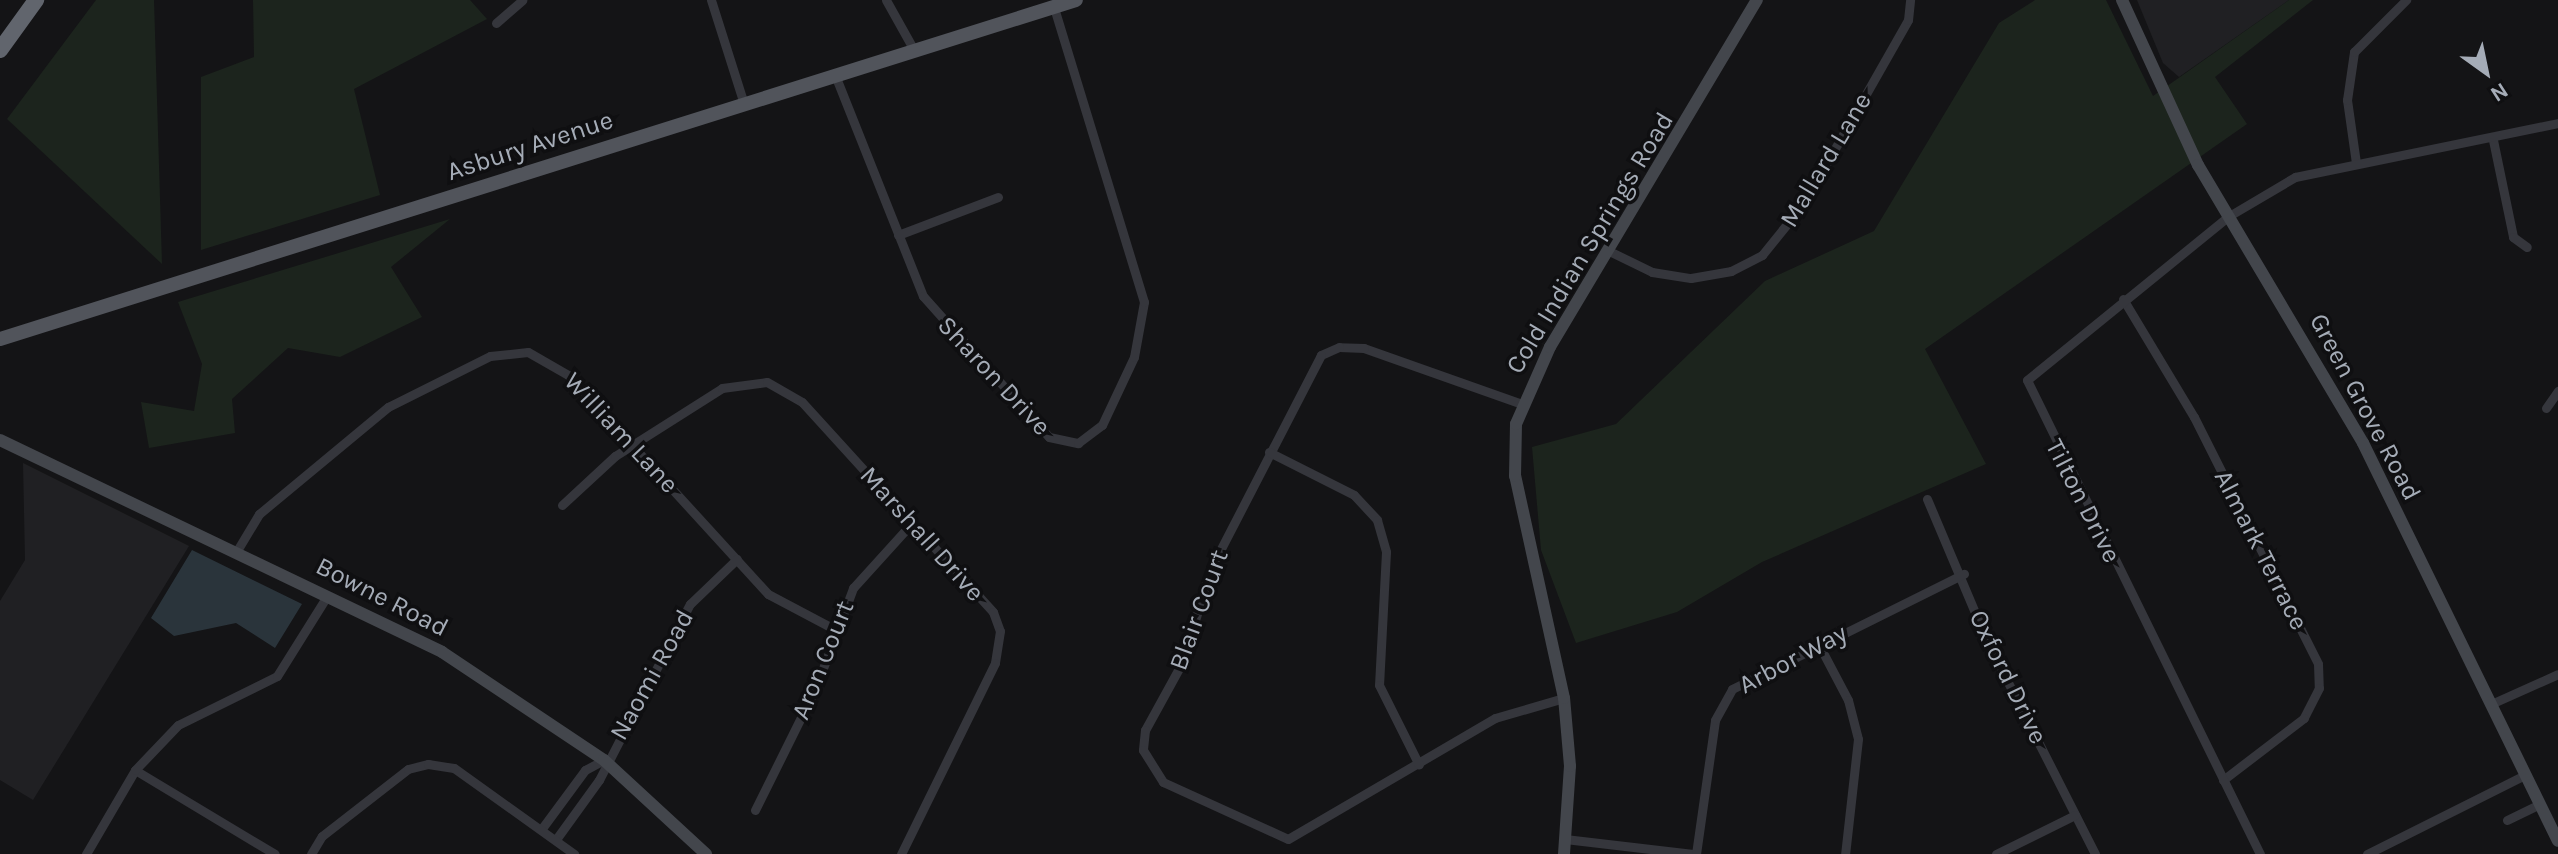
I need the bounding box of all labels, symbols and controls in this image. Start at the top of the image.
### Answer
north arrow [2446,32,2526,112]
text: N [2485,77,2513,107]
street label: Mallard Lane [1774,87,1878,233]
street label: Asbury Avenue [443,104,617,188]
street label: Cold Indian Springs Road [1500,107,1680,379]
street label: Green Grove Road [2303,308,2427,506]
street label: Sharon Drive [931,310,1057,442]
street label: William Lane [557,366,685,500]
street label: Tilton Drive [2039,434,2127,568]
street label: Marshall Drive [853,460,991,608]
street label: Almark Terrace [2207,465,2315,635]
street label: Blair Court [1163,545,1235,675]
street label: Bowne Road [311,550,453,644]
street label: Aron Court [785,596,861,724]
street label: Naomi Road [603,604,701,746]
street label: Oxford Drive [1962,605,2054,749]
street label: Arbor Way [1733,617,1853,701]

